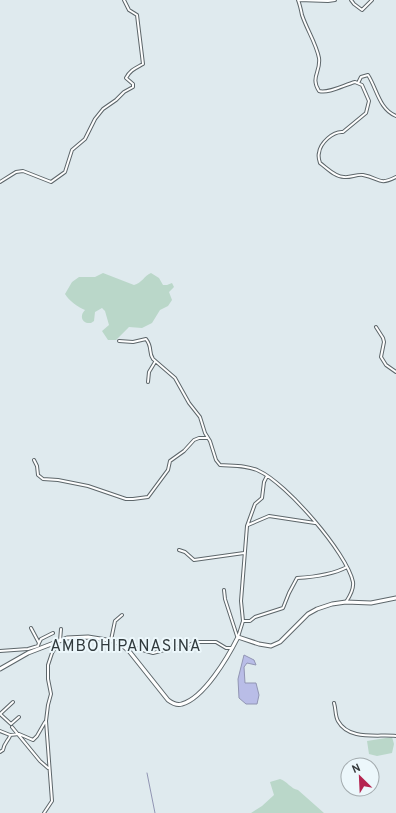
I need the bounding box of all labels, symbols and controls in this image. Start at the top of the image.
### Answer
district label: AMBOHIPANASINA [50,637,202,657]
north arrow [340,757,380,797]
text: N [350,761,363,777]

